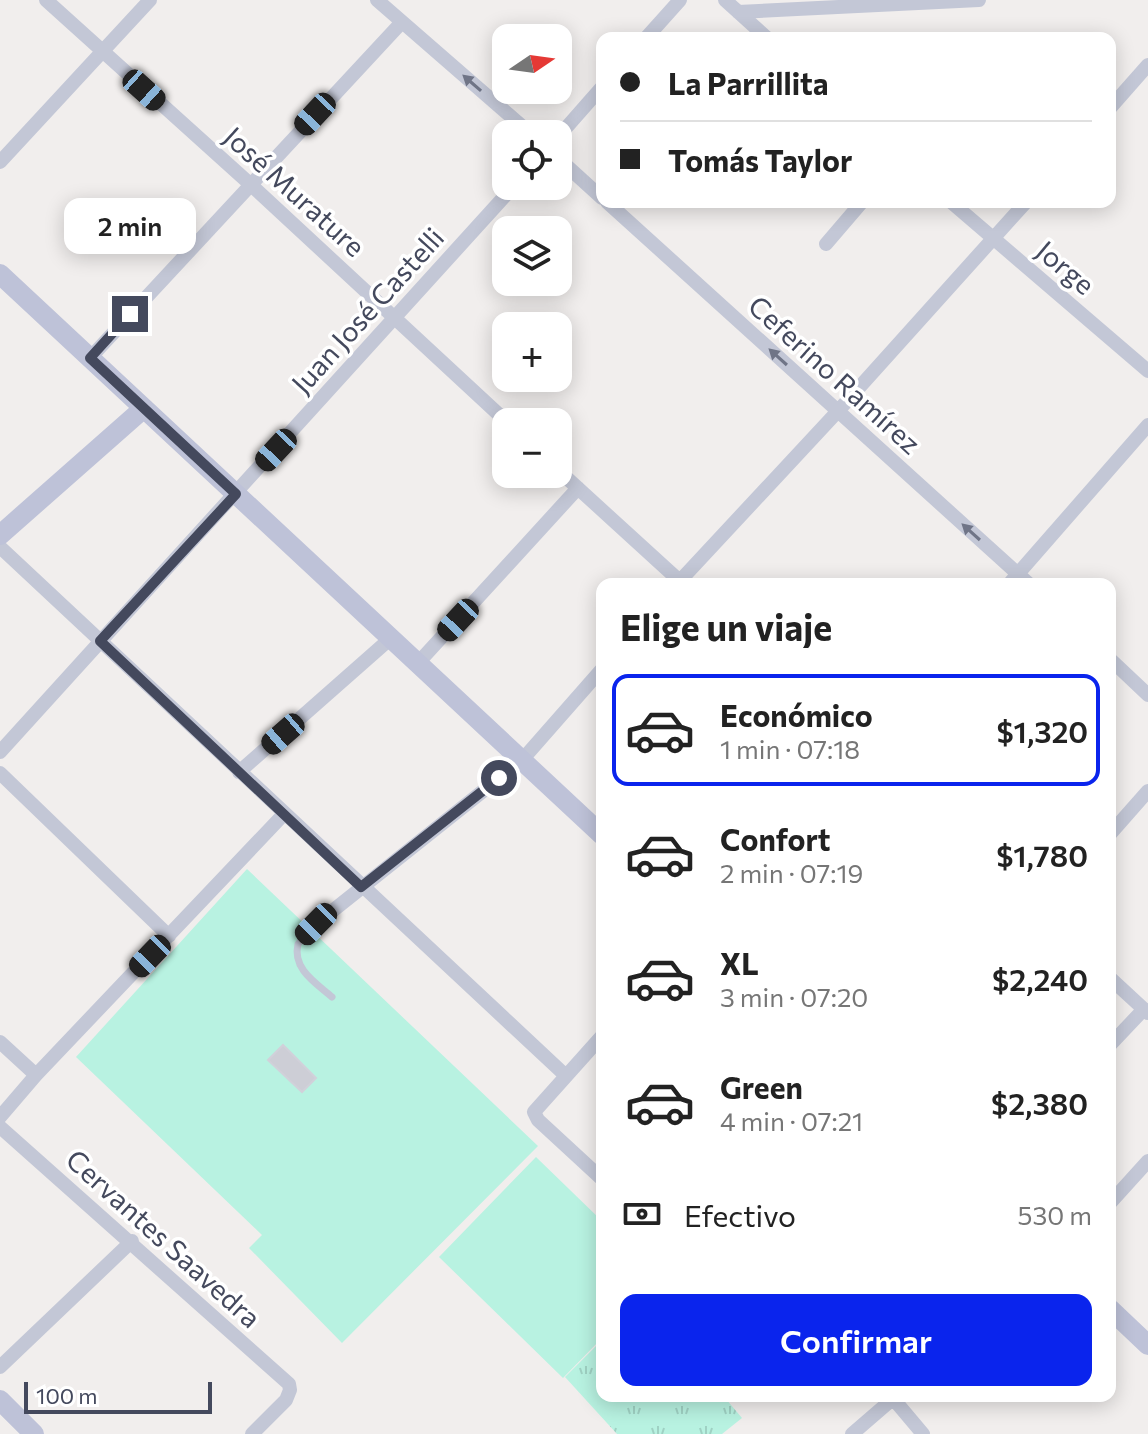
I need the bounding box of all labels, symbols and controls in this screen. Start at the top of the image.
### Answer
north arrow [492,24,572,104]
map controls [492,24,572,488]
text: La Parrillita [668,64,829,101]
car [118,65,170,115]
one-way arrow [462,75,482,92]
car [290,88,340,140]
street label: José Murature [217,119,373,263]
button: locate [492,120,572,200]
text: Tomás Taylor [668,141,852,178]
callout: 2 min [64,198,196,254]
text: 2 min [98,210,162,241]
button: layers [492,216,572,296]
street label: Juan José Castelli [284,220,450,400]
street label: Jorge [1030,233,1102,301]
street label: Ceferino Ramírez [742,288,928,460]
route end [112,296,148,332]
button: + [492,312,572,392]
one-way arrow [769,349,788,367]
button: − [492,408,572,488]
car [251,424,301,476]
one-way arrow [962,523,981,541]
car [433,594,483,646]
text: Elige un viaje [620,604,832,648]
icon: car [624,694,696,766]
text: Económico [720,696,873,733]
car [257,709,309,759]
text: $1,320 [996,712,1088,749]
text: 1 min · 07:18 [720,733,860,764]
route start [481,760,517,796]
icon: car [624,818,696,890]
text: Confort [720,820,831,857]
text: $1,780 [996,836,1088,873]
text: 2 min · 07:19 [720,857,863,888]
car [291,899,341,949]
car [125,930,175,982]
icon: car [624,942,696,1014]
text: XL [720,944,759,981]
text: $2,240 [992,960,1088,997]
text: 3 min · 07:20 [720,981,868,1012]
icon: car [624,1066,696,1138]
text: Green [720,1068,803,1105]
text: $2,380 [991,1084,1088,1121]
text: 4 min · 07:21 [720,1105,863,1136]
street label: Cervantes Saavedra [60,1142,268,1334]
icon: cash [620,1192,664,1236]
text: Efectivo [684,1196,796,1233]
text: 530 m [1018,1199,1092,1230]
button: Confirmar [620,1294,1092,1386]
scale bar [24,1378,212,1414]
text: 100 m [36,1382,98,1409]

